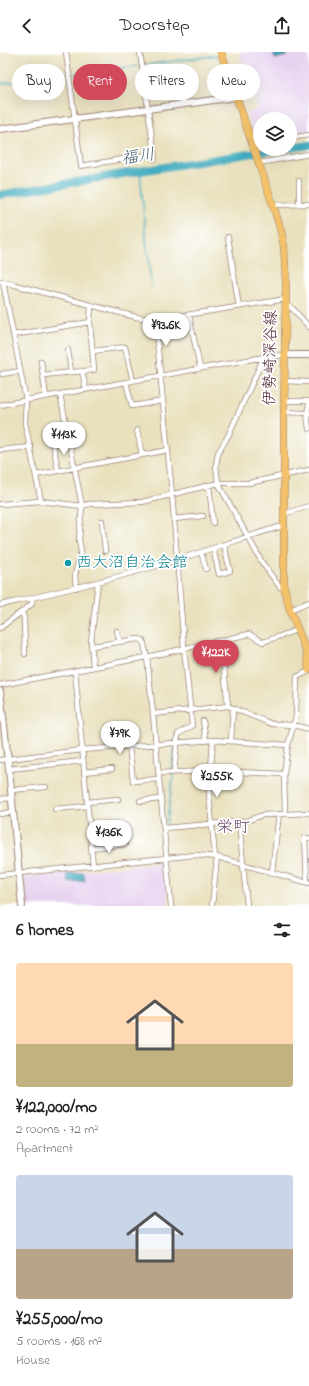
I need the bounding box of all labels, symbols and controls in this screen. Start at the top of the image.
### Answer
text: Doorstep [119,13,190,39]
icon: back [16,15,38,37]
icon: share [271,15,293,37]
chip: Buy [12,64,65,100]
chip: Rent [73,64,127,100]
chip: Filters [135,64,199,100]
chip: New [207,64,260,100]
map controls [253,112,297,156]
button: layers [253,112,297,156]
water label: 福川 [119,142,157,172]
street label: 伊勢崎深谷線 [258,310,284,406]
pin: ¥93.6K [133,313,199,347]
text: ¥93.6K [151,316,181,335]
pin: ¥113K [36,422,92,456]
text: ¥113K [51,425,77,444]
place label: 西大沼自治会館 [76,551,188,575]
marker: 西大沼自治会館 [63,558,73,568]
pin: ¥122K [188,640,244,674]
text: ¥122K [202,643,230,662]
pin: ¥79K [96,721,144,755]
text: ¥79K [110,724,130,743]
pin: ¥255K [189,764,245,798]
text: ¥255K [201,767,233,786]
district label: 栄町 [216,815,250,840]
pin: ¥136K [81,820,137,854]
text: ¥136K [96,823,122,842]
text: 6 homes [16,918,74,943]
icon: filters [271,919,293,941]
icon: home [119,989,191,1061]
text: ¥122,000/mo [16,1095,97,1120]
text: 2 rooms · 72 m² [16,1120,98,1139]
text: Apartment [16,1139,73,1158]
icon: home [119,1201,191,1273]
text: ¥255,000/mo [16,1307,103,1332]
text: 5 rooms · 168 m² [16,1332,102,1351]
text: House [16,1351,50,1370]

